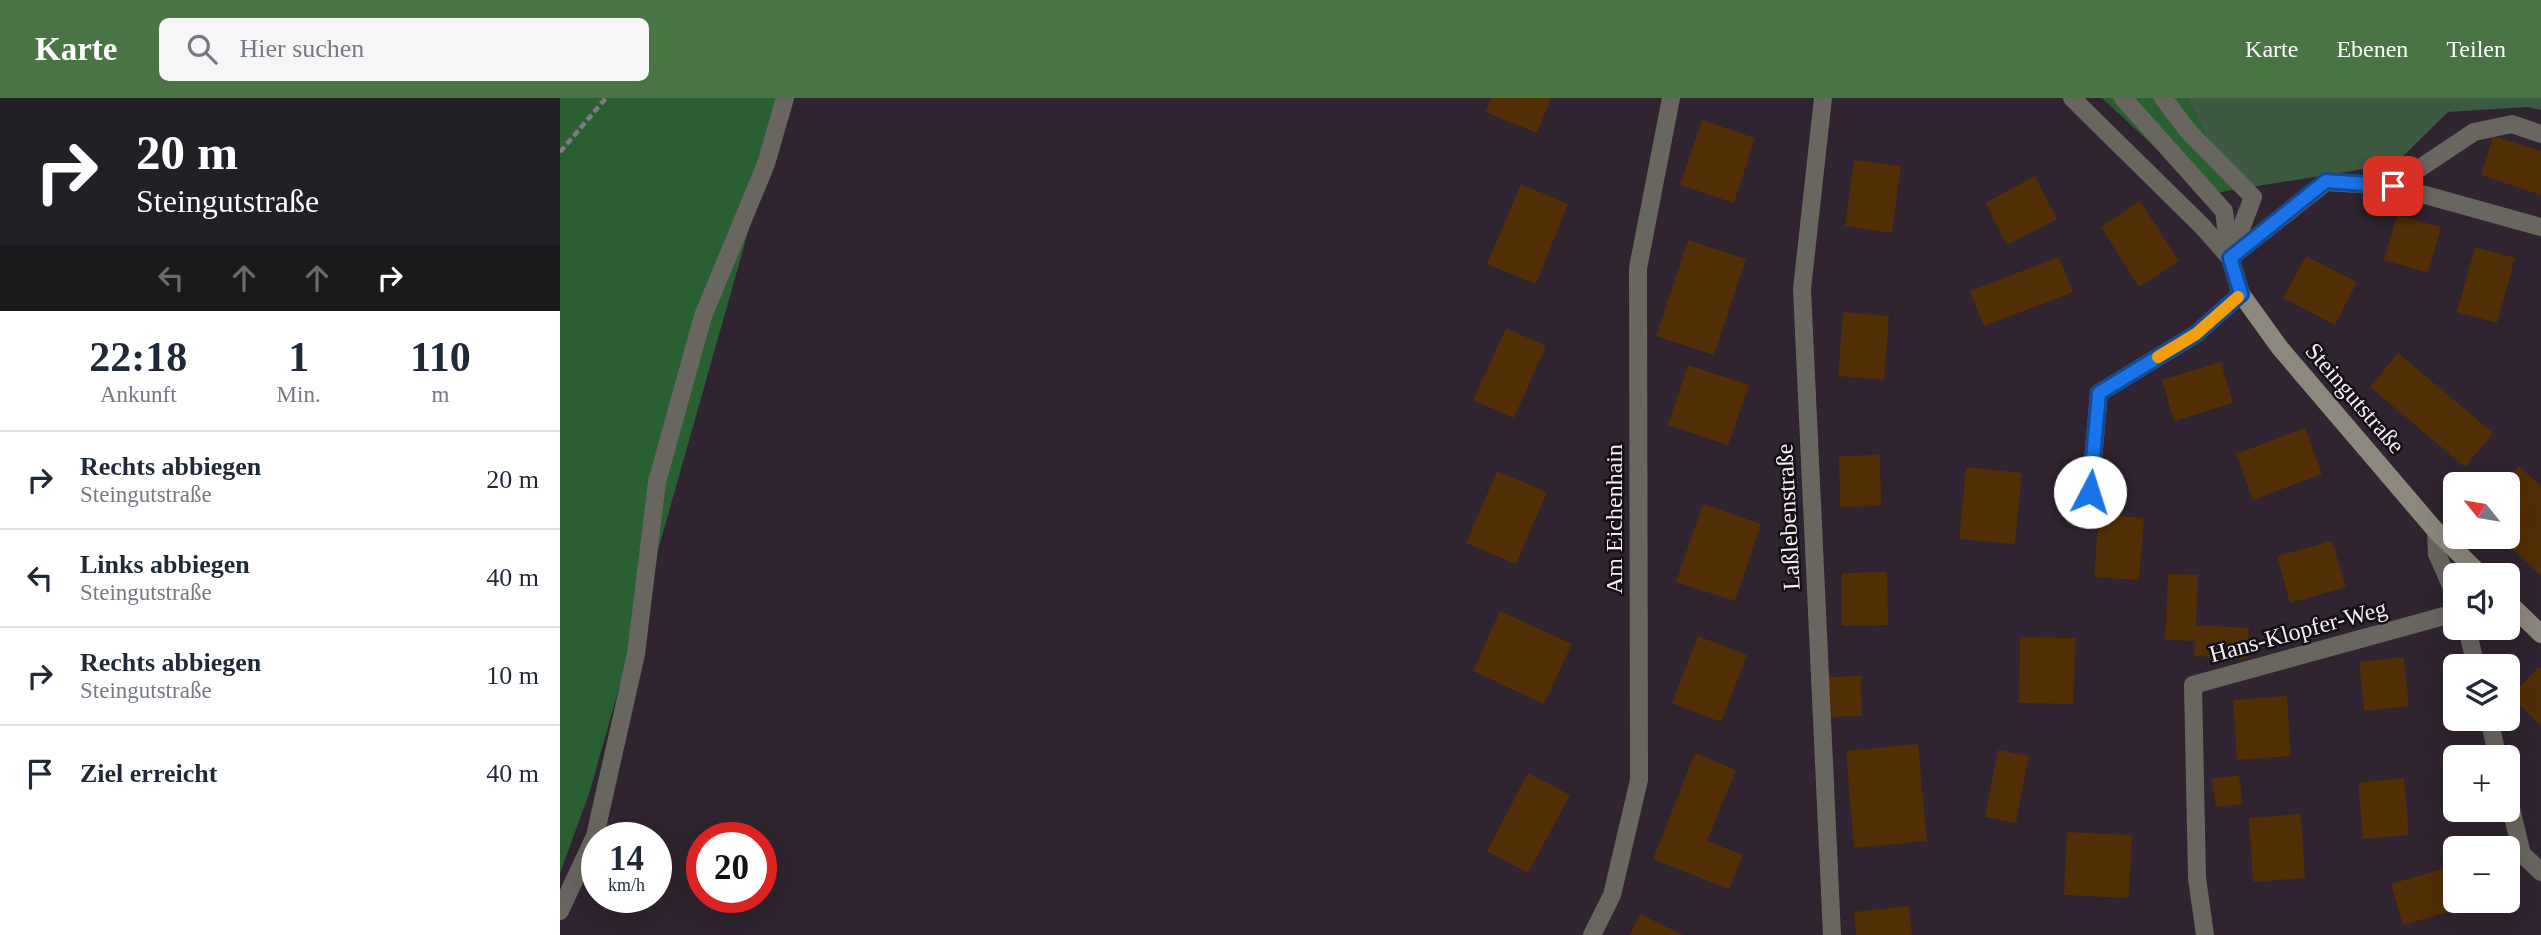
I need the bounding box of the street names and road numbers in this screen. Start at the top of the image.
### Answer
street label: Steingutstraße [2300,338,2410,458]
street label: Laßlebenstraße [1771,443,1805,591]
street label: Am Eichenhain [1601,444,1627,594]
street label: Hans-Klopfer-Weg [2206,595,2390,667]

